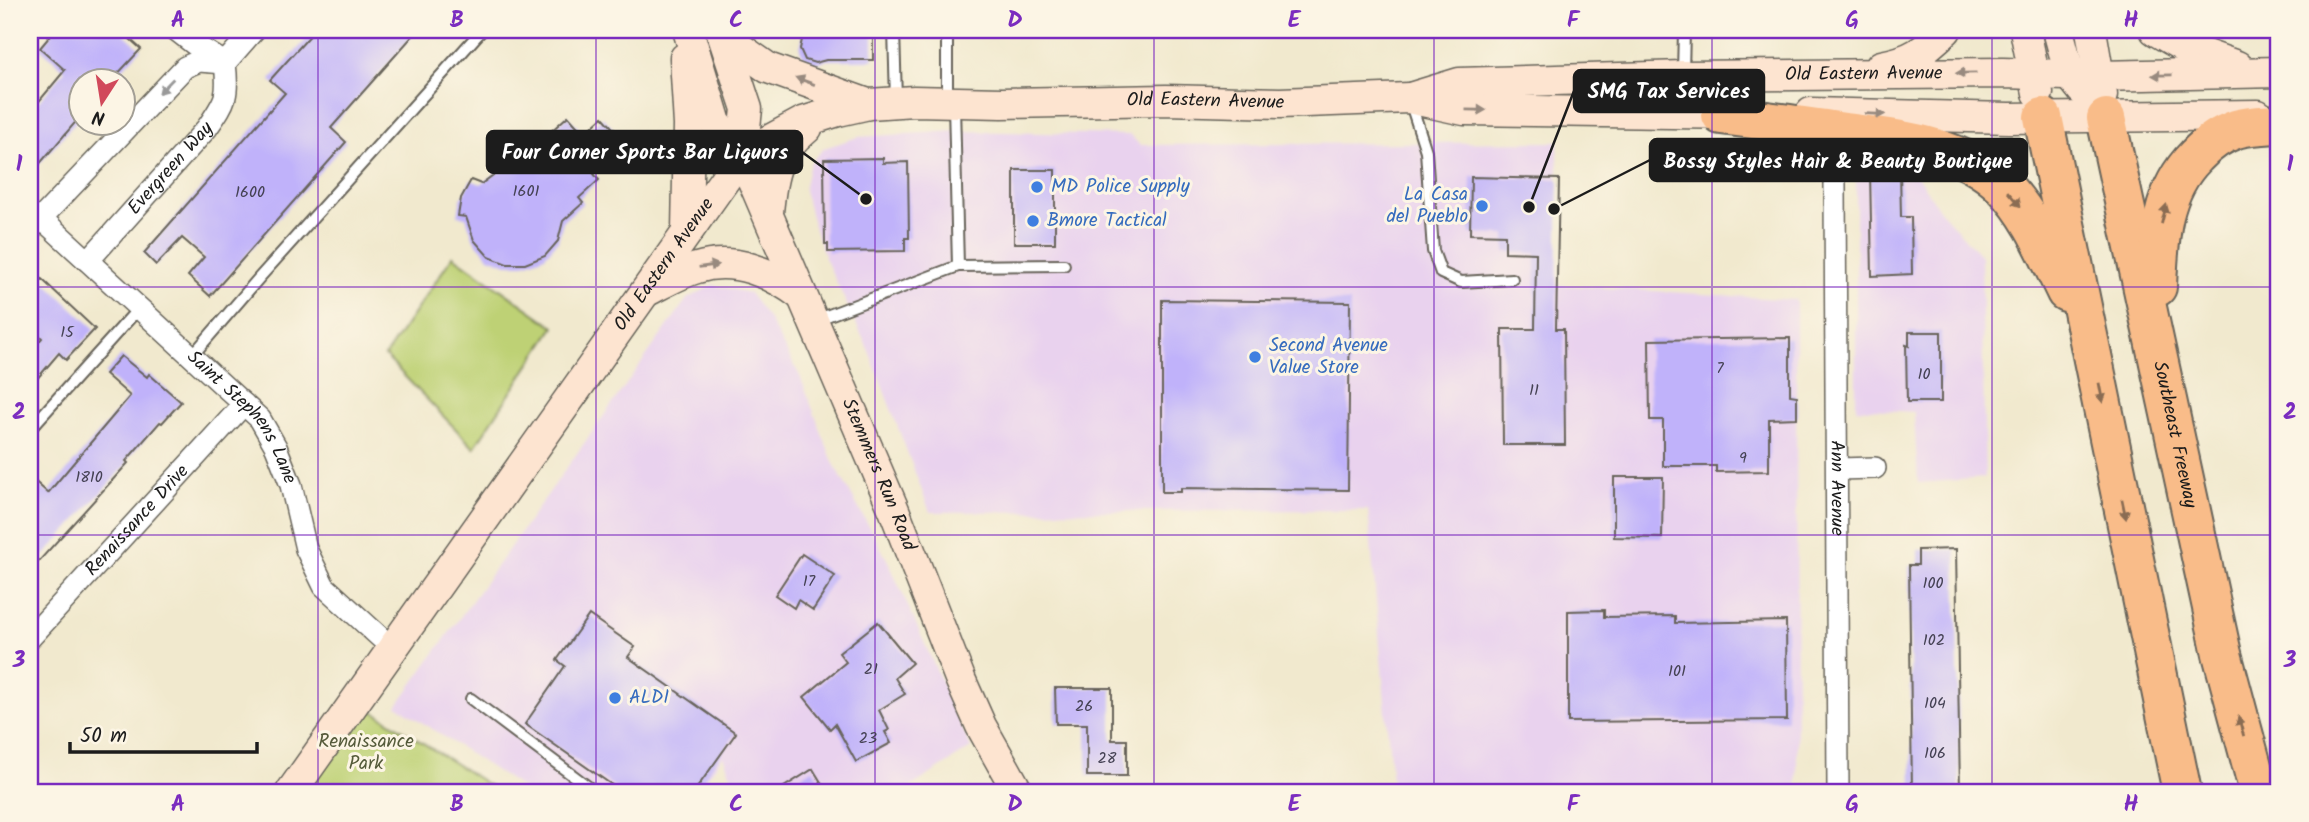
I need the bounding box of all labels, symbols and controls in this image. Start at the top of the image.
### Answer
text: A [171,3,185,39]
text: B [450,3,464,39]
text: C [729,3,743,39]
text: D [1007,3,1023,39]
text: E [1288,3,1302,39]
text: F [1567,3,1581,39]
text: G [1845,3,1859,39]
text: H [2124,3,2139,39]
street label: Old Eastern Avenue [1785,59,1943,90]
north arrow [66,66,136,136]
one-way arrow [1954,67,1976,79]
one-way arrow [2151,69,2173,81]
callout: SMG Tax Services [1574,70,1764,112]
one-way arrow [794,75,815,86]
text: SMG Tax Services [1588,76,1750,109]
one-way arrow [158,78,175,95]
street label: Old Eastern Avenue [1126,85,1285,118]
text: N [90,101,108,133]
one-way arrow [1465,105,1487,116]
one-way arrow [1864,108,1886,120]
street label: Evergreen Way [121,114,222,222]
callout: Four Corner Sports Bar Liquors [487,131,802,173]
text: Four Corner Sports Bar Liquors [502,137,788,170]
callout: Bossy Styles Hair & Beauty Boutique [1650,139,2027,181]
text: Bossy Styles Hair & Beauty Boutique [1663,146,2013,179]
text: 1 [16,147,23,183]
text: 1 [2287,147,2294,183]
place label: MD Police Supply [1051,172,1191,202]
house number: 1601 [513,179,539,204]
marker: MD Police Supply [1029,179,1045,195]
house number: 1600 [235,180,265,205]
place label: La Casa del Pueblo [1386,180,1468,232]
street label: Old Eastern Avenue [607,191,722,338]
one-way arrow [2006,191,2021,208]
marker: La Casa del Pueblo [1474,198,1490,214]
one-way arrow [2159,203,2170,225]
place label: Bmore Tactical [1047,206,1167,236]
marker: Bmore Tactical [1025,213,1041,229]
one-way arrow [698,260,720,271]
house number: 15 [60,320,75,345]
place label: Second Avenue Value Store [1269,331,1388,383]
street label: Saint Stephens Lane [180,343,304,489]
marker: Second Avenue Value Store [1247,349,1263,365]
house number: 7 [1716,356,1724,381]
street label: Southeast Freeway [2144,358,2205,512]
house number: 10 [1917,362,1931,387]
house number: 11 [1529,378,1539,403]
one-way arrow [2096,382,2107,404]
street label: Stemmers Run Road [833,394,924,556]
text: 2 [12,395,26,431]
text: 2 [2283,395,2297,431]
street label: Ann Avenue [1821,440,1852,536]
house number: 9 [1739,446,1747,471]
street label: Renaissance Drive [78,457,197,584]
house number: 1810 [75,465,103,490]
one-way arrow [2119,498,2130,520]
house number: 17 [803,569,816,594]
house number: 100 [1922,571,1944,596]
house number: 102 [1923,628,1945,653]
text: 3 [12,643,26,679]
text: 3 [2283,643,2297,679]
house number: 21 [864,657,878,682]
house number: 101 [1668,659,1686,684]
place label: ALDI [629,683,669,713]
marker: ALDI [607,690,623,706]
house number: 104 [1924,691,1946,716]
house number: 26 [1075,694,1093,719]
scale bar [70,710,257,754]
one-way arrow [2235,715,2246,737]
text: 50 m [80,720,127,753]
house number: 23 [859,726,877,751]
park label: Renaissance Park [318,727,414,779]
house number: 106 [1924,741,1946,766]
house number: 28 [1098,746,1117,771]
text: A [171,787,185,822]
text: B [450,787,464,822]
text: C [729,787,743,822]
text: D [1007,787,1023,822]
text: E [1288,787,1302,822]
text: F [1567,787,1581,822]
text: G [1845,787,1859,822]
text: H [2124,787,2139,822]

